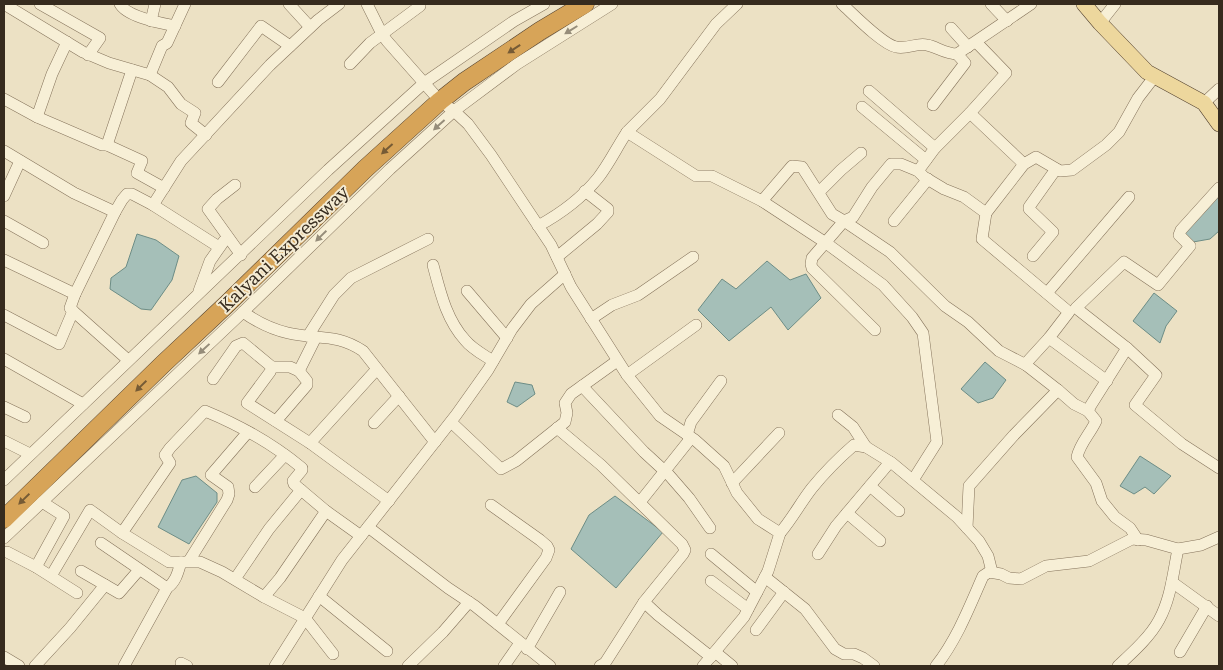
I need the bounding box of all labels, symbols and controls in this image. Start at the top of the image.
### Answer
one-way arrow [565,25,578,35]
one-way arrow [508,44,521,54]
one-way arrow [433,119,446,130]
one-way arrow [381,143,393,155]
street label: Kalyani Expressway [214,181,353,316]
one-way arrow [315,230,327,242]
one-way arrow [198,343,210,355]
one-way arrow [135,380,147,392]
one-way arrow [19,493,31,505]

